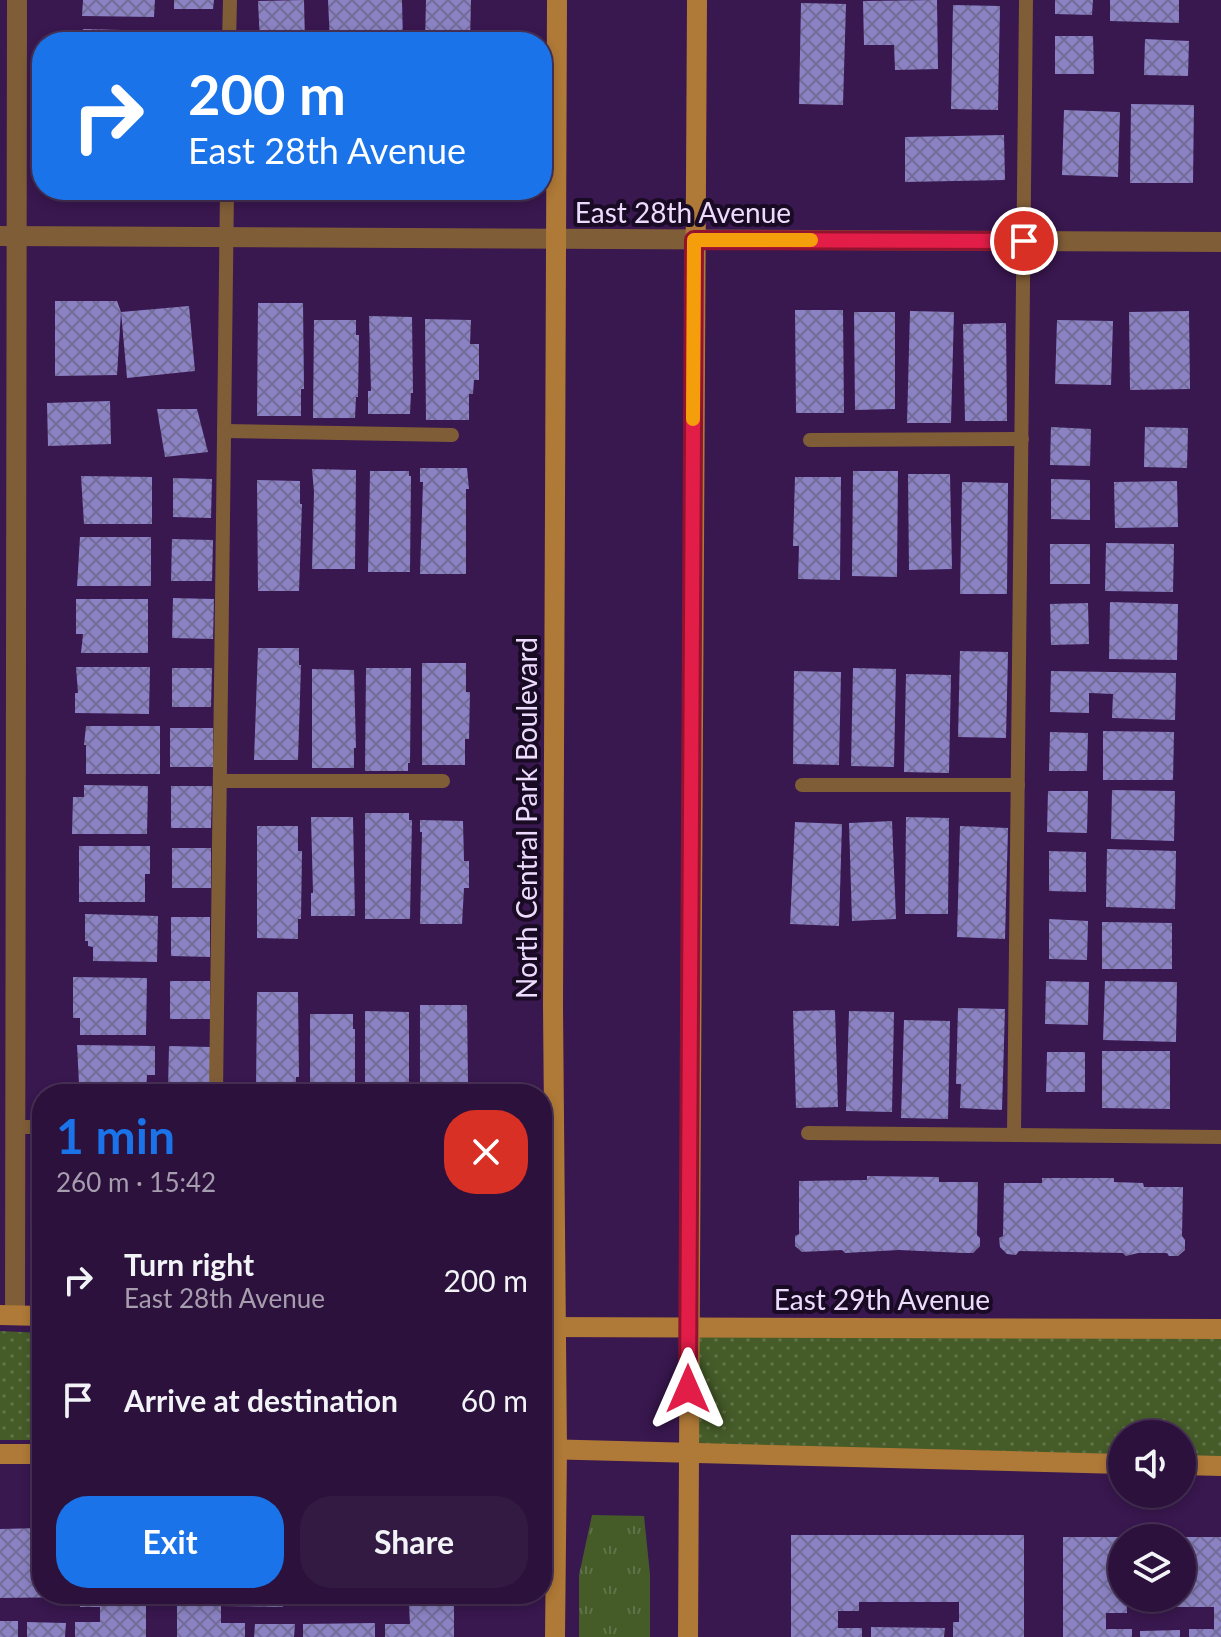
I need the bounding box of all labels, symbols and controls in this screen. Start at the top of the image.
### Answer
text: 200 m [188,60,346,127]
icon: right [56,64,160,168]
text: East 28th Avenue [188,128,466,172]
street label: East 28th Avenue [575,195,791,229]
pin [990,207,1058,275]
icon: arrive [1002,219,1046,263]
street label: North Central Park Boulevard [509,637,543,999]
text: 1 min [56,1107,175,1164]
button: close [444,1110,528,1194]
text: 260 m · 15:42 [56,1166,216,1198]
text: Turn right [124,1246,254,1282]
icon: right [56,1258,100,1302]
text: 200 m [443,1262,528,1298]
text: East 28th Avenue [124,1282,325,1314]
street label: East 29th Avenue [774,1282,990,1316]
position arrow [646,1347,730,1431]
icon: arrive [56,1378,100,1422]
text: Arrive at destination [124,1382,398,1418]
text: 60 m [461,1382,528,1418]
map controls [1108,1420,1196,1612]
button: sound [1108,1420,1196,1508]
button: Exit [56,1496,284,1588]
button: Share [300,1496,528,1588]
button: layers [1108,1524,1196,1612]

